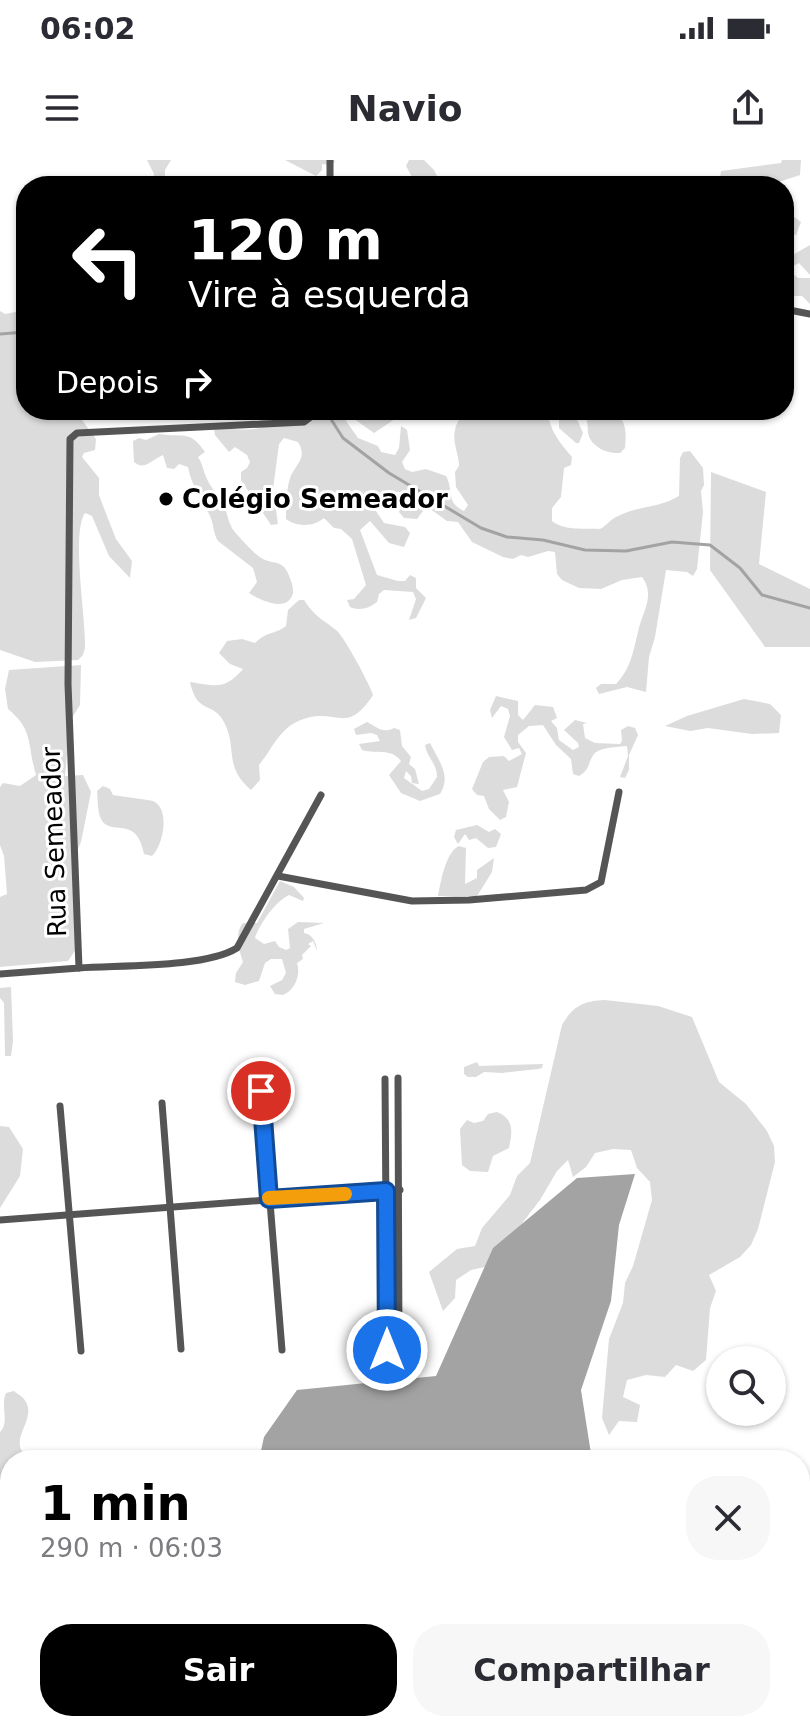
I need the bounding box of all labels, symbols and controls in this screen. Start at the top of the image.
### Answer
text: 06:02 [40,11,136,46]
icon: menu [40,86,84,130]
icon: share [726,86,770,130]
text: Navio [348,88,462,129]
text: 120 m [188,207,383,272]
icon: left [56,208,160,312]
text: Vire à esquerda [188,274,471,315]
icon: right [175,360,219,404]
text: Depois [56,365,159,400]
place label: Colégio Semeador [182,484,448,514]
marker: Colégio Semeador [157,490,175,508]
street label: Rua Semeador [36,746,72,938]
pin [227,1057,295,1125]
icon: arrive [239,1069,283,1113]
position arrow [345,1308,429,1392]
map controls [706,1346,786,1426]
button: search [706,1346,786,1426]
text: 1 min [40,1475,191,1531]
button: close [686,1476,770,1560]
text: 290 m · 06:03 [40,1533,223,1563]
button: Sair [40,1624,397,1716]
button: Compartilhar [413,1624,770,1716]

